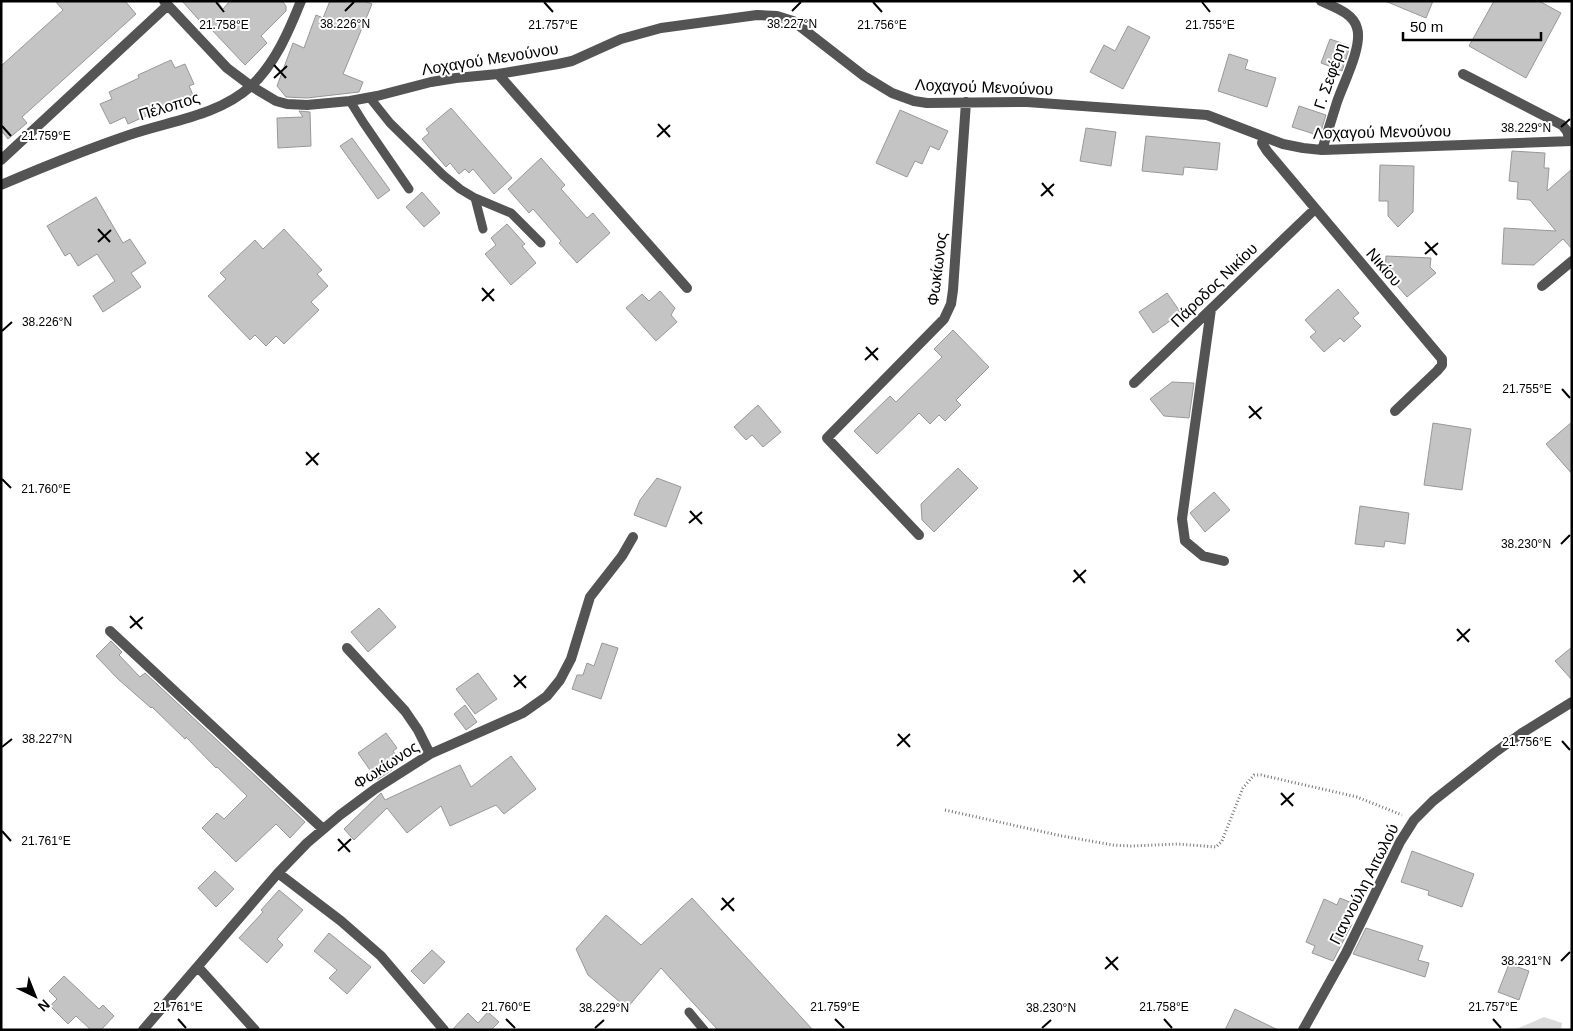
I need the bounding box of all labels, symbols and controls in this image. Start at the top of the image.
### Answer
scale bar [1403,10,1540,42]
text: 38.226°N [320,17,370,31]
text: 38.227°N [767,17,817,31]
text: 21.758°E [199,18,249,32]
text: 21.757°E [528,18,578,32]
text: 21.756°E [857,18,907,32]
text: 21.755°E [1185,18,1235,32]
text: 50 m [1410,18,1443,35]
street label: Λοχαγού Μενούνου [420,40,560,78]
street label: Γ. Σεφέρη [1311,41,1349,111]
street label: Λοχαγού Μενούνου [915,76,1053,98]
street label: Πέλοπος [137,89,202,123]
text: 38.229°N [1501,121,1551,135]
street label: Λοχαγού Μενούνου [1313,122,1451,142]
text: 21.759°E [21,129,71,143]
street label: Φωκίωνος [924,231,950,307]
street label: Πάροδος Νικίου [1167,240,1261,330]
street label: Νικίου [1363,245,1405,289]
text: 38.226°N [22,315,72,329]
text: 21.755°E [1502,382,1552,396]
text: 21.760°E [21,482,71,496]
text: 38.230°N [1501,537,1551,551]
text: 38.227°N [22,732,72,746]
text: 21.756°E [1502,735,1552,749]
street label: Φωκίωνος [350,738,422,792]
street label: Γιαννούλη Αιτωλού [1326,821,1402,947]
text: 21.761°E [21,834,71,848]
text: 38.231°N [1501,954,1551,968]
north arrow [10,971,60,1021]
text: N [35,996,53,1015]
text: 21.761°E [153,1000,203,1014]
text: 21.760°E [481,1000,531,1014]
text: 21.759°E [810,1000,860,1014]
text: 21.758°E [1139,1000,1189,1014]
text: 21.757°E [1468,1000,1518,1014]
text: 38.229°N [579,1001,629,1015]
text: 38.230°N [1026,1001,1076,1015]

